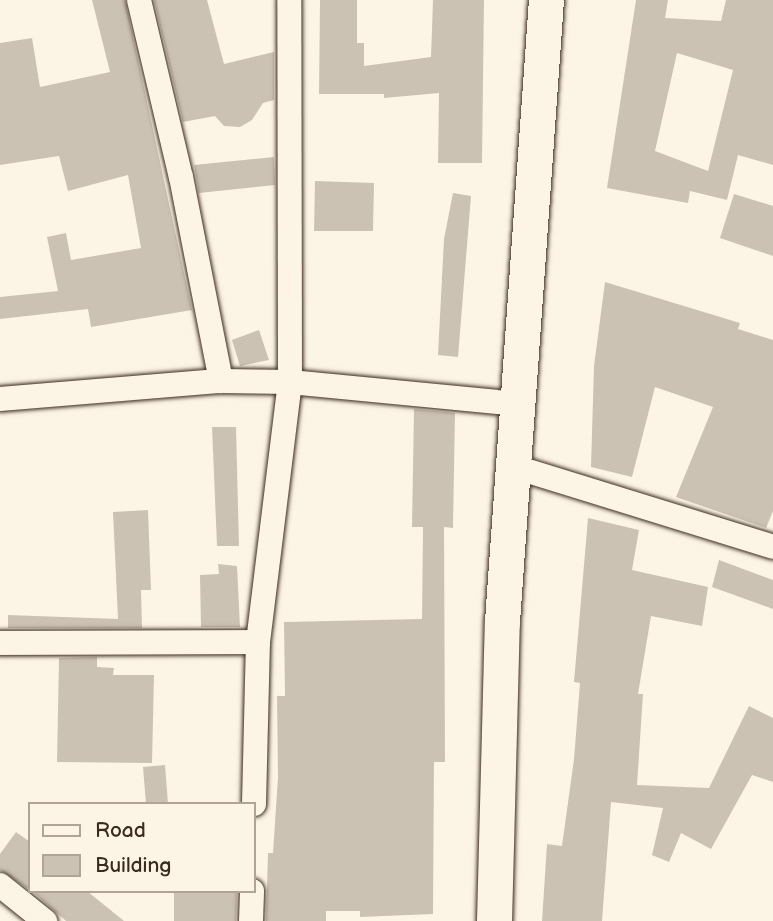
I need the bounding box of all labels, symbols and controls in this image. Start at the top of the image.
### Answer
legend [28,802,256,893]
text: Road [95,818,146,843]
text: Building [95,853,171,878]

